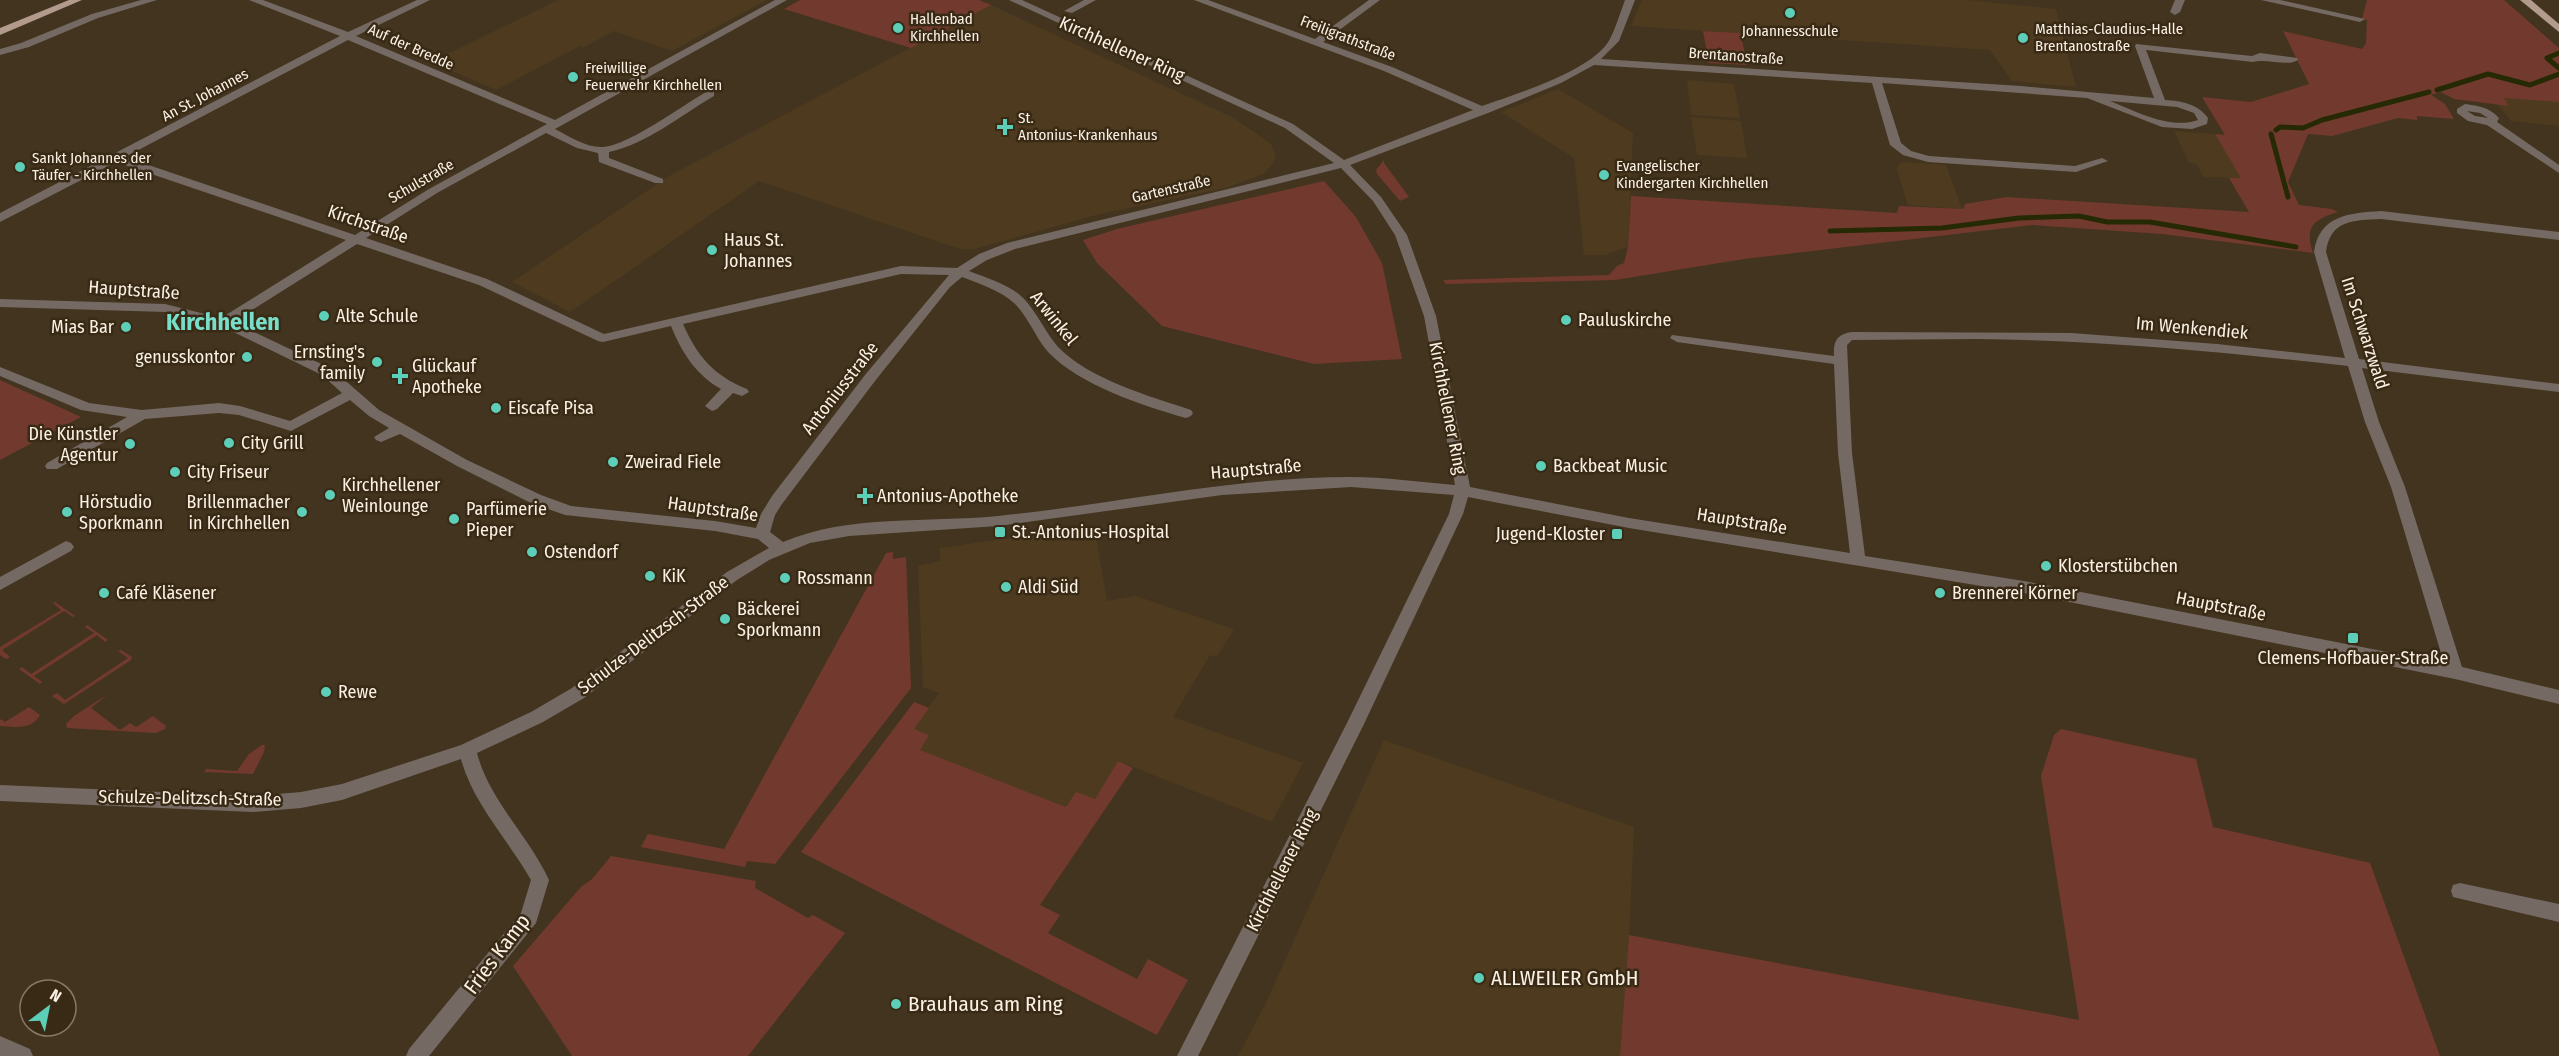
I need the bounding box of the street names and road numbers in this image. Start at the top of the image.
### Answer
street label: Kirchhellener Ring [1056,12,1189,87]
street label: Freiligrathstraße [1298,12,1398,64]
street label: Auf der Bredde [365,20,457,74]
street label: Brentanostraße [1688,44,1784,68]
street label: An St. Johannes [159,65,251,125]
street label: Schulstraße [385,155,457,207]
street label: Gartenstraße [1130,171,1212,207]
street label: Kirchstraße [325,200,411,248]
street label: Im Schwarzwald [2336,274,2394,392]
street label: Hauptstraße [88,276,180,304]
street label: Arwinkel [1025,286,1083,350]
street label: Im Wenkendiek [2135,312,2250,344]
street label: Antoniusstraße [797,337,883,439]
street label: Kirchhellener Ring [1424,340,1472,477]
street label: Hauptstraße [1210,454,1303,484]
street label: Hauptstraße [666,492,760,526]
street label: Hauptstraße [1695,503,1789,539]
street label: Schulze-Delitzsch-Straße [573,571,733,699]
street label: Hauptstraße [2174,586,2268,626]
street label: Schulze-Delitzsch-Straße [98,785,282,811]
street label: Kirchhellener Ring [1242,804,1323,935]
street label: Fries Kamp [458,909,536,999]

